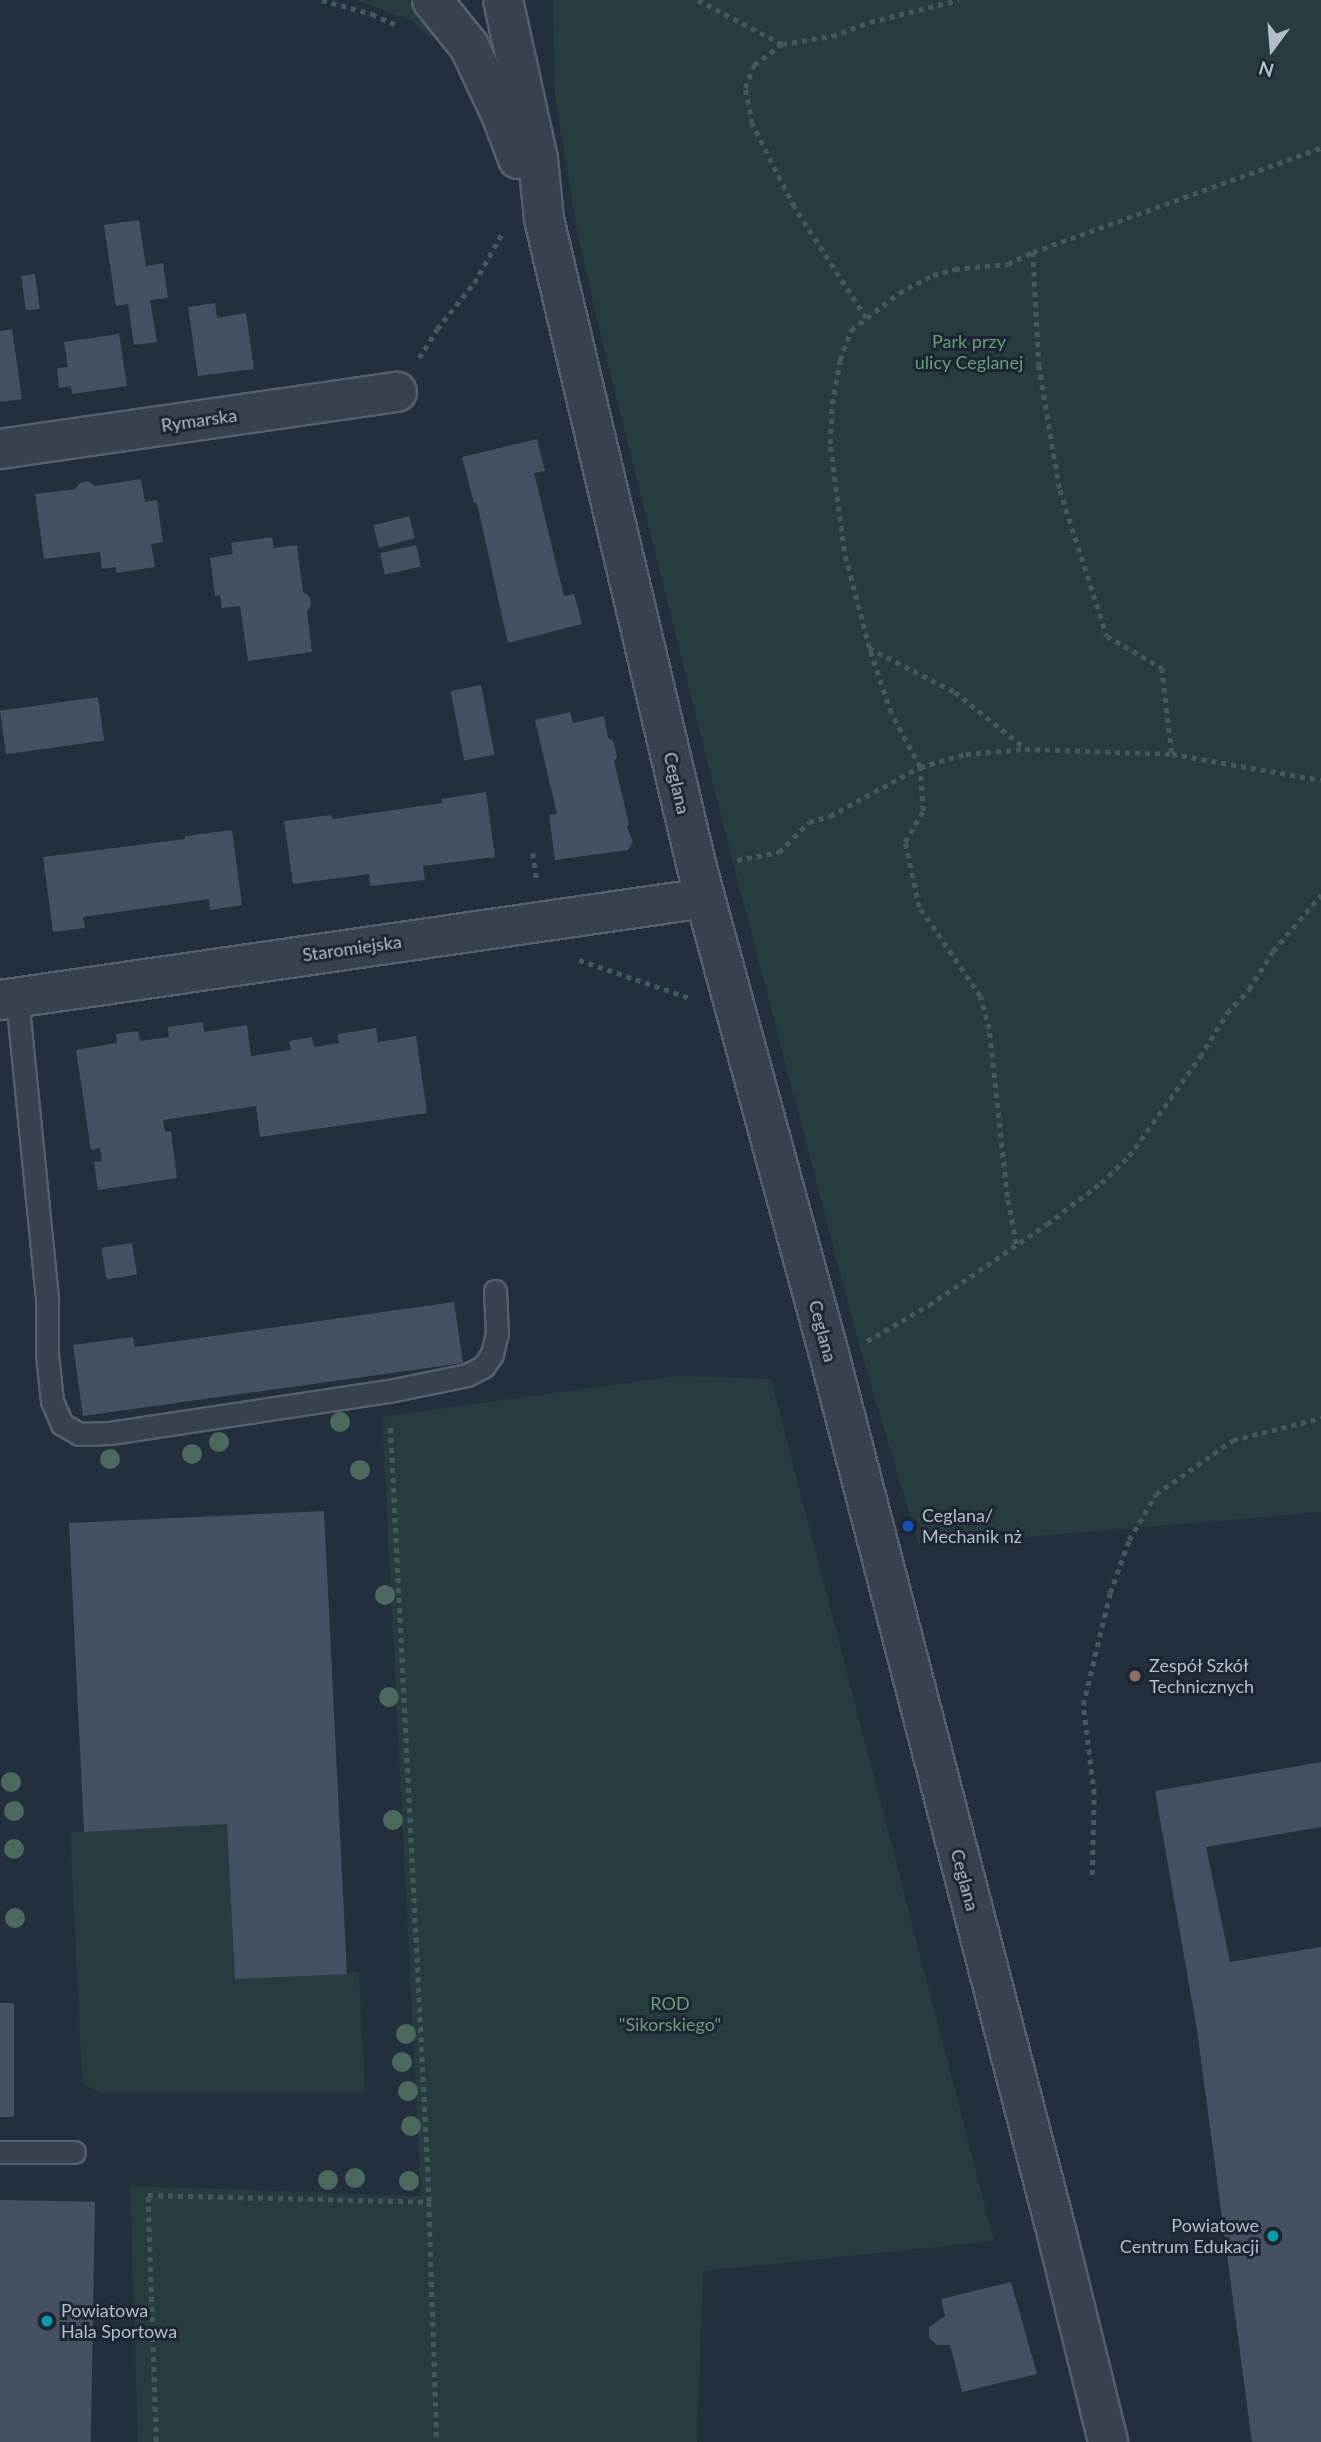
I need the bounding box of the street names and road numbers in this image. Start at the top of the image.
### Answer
street label: Rymarska [160,404,238,436]
street label: Ceglana [659,750,695,816]
street label: Staromiejska [301,930,403,966]
street label: Ceglana [804,1298,842,1364]
street label: Ceglana [946,1847,984,1913]

